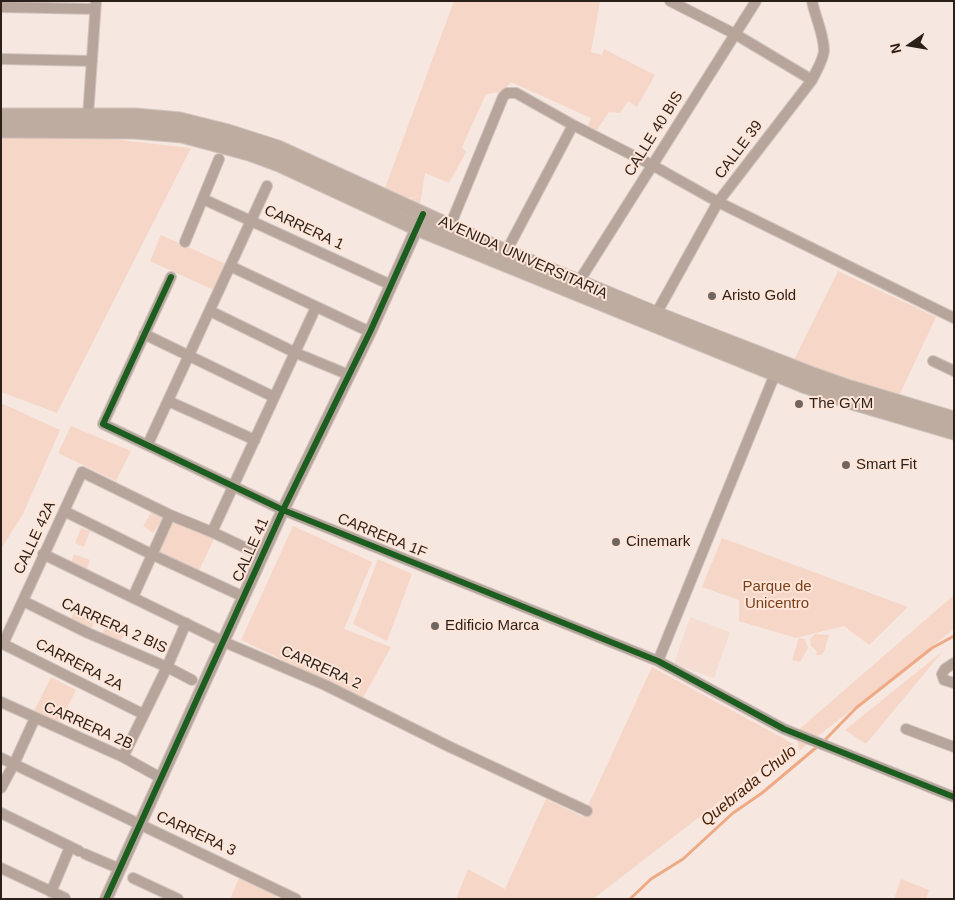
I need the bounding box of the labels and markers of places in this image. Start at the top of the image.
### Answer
place label: Aristo Gold [722,287,796,305]
marker: Aristo Gold [706,290,718,302]
place label: The GYM [809,395,873,413]
marker: The GYM [793,398,805,410]
place label: Smart Fit [856,456,917,474]
marker: Smart Fit [840,459,852,471]
place label: Cinemark [626,533,690,551]
marker: Cinemark [610,536,622,548]
place label: Edificio Marca [445,617,539,635]
marker: Edificio Marca [429,620,441,632]

